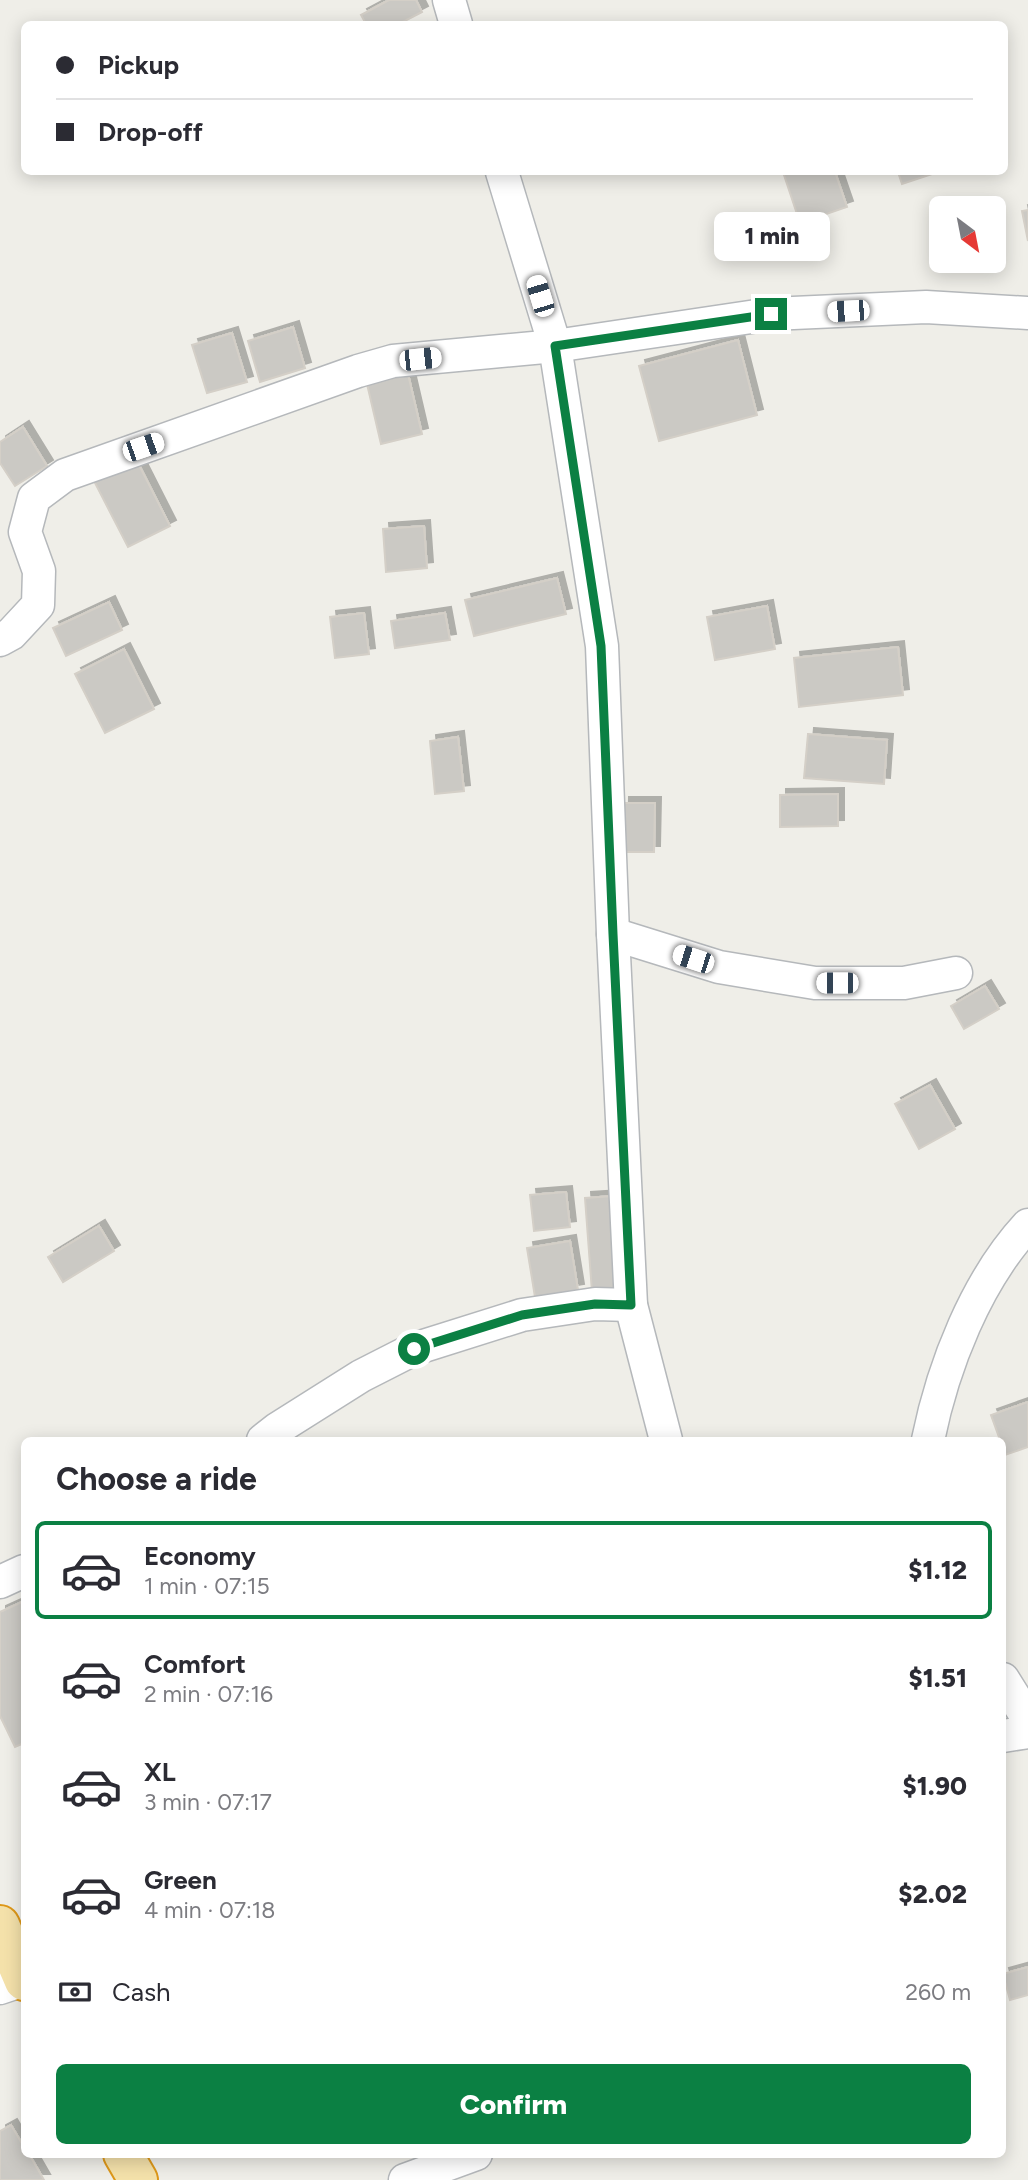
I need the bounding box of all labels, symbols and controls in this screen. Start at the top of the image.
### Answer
text: Pickup [98,49,179,81]
text: Drop-off [98,116,203,148]
north arrow [929,196,1006,273]
map controls [929,196,1006,273]
callout: 1 min [713,212,829,262]
text: 1 min [745,222,799,250]
car [524,273,557,319]
route end [755,298,787,330]
car [827,299,870,323]
car [399,346,442,372]
car [120,430,167,464]
car [670,943,717,975]
car [817,973,859,994]
route start [398,1333,430,1365]
text: Choose a ride [56,1460,257,1498]
icon: car [60,1539,123,1602]
text: Economy [144,1540,256,1572]
text: $1.12 [908,1554,967,1586]
text: 1 min · 07:15 [144,1572,270,1600]
icon: car [60,1647,123,1710]
text: Comfort [144,1648,246,1680]
text: $1.51 [908,1662,967,1694]
text: 2 min · 07:16 [144,1680,273,1708]
icon: car [60,1755,123,1818]
text: XL [144,1756,176,1788]
text: $1.90 [902,1770,967,1802]
text: 3 min · 07:17 [144,1788,272,1816]
icon: car [60,1863,123,1926]
text: Green [144,1864,217,1896]
text: $2.02 [898,1878,967,1910]
text: 4 min · 07:18 [144,1896,275,1924]
icon: cash [56,1973,94,2011]
text: Cash [112,1976,171,2008]
text: 260 m [905,1978,971,2006]
button: Confirm [56,2064,971,2144]

